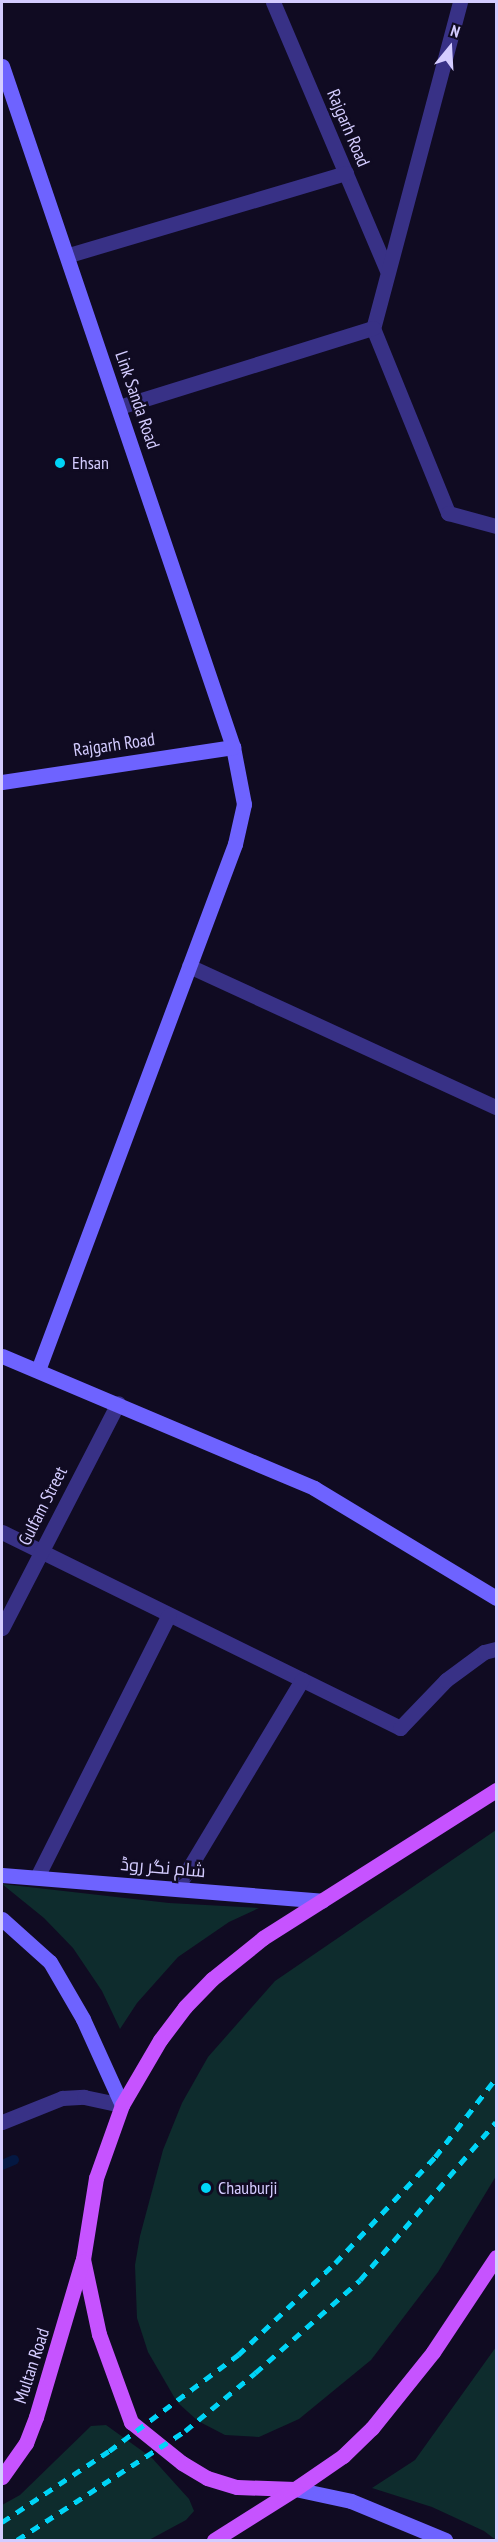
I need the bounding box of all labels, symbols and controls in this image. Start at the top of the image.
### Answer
north arrow [420,18,480,78]
text: N [448,20,463,42]
street label: Rajgarh Road [322,86,374,170]
street label: Link Sanda Road [110,348,164,452]
place label: Ehsan [72,452,109,474]
marker: Ehsan [53,456,67,470]
street label: Rajgarh Road [72,729,156,761]
street label: Gulfam Street [14,1463,72,1549]
street label: شام نگر روڈ [120,1854,206,1882]
place label: Chauburji [218,2177,278,2199]
marker: Chauburji [199,2181,213,2195]
street label: Multan Road [10,2326,54,2406]

